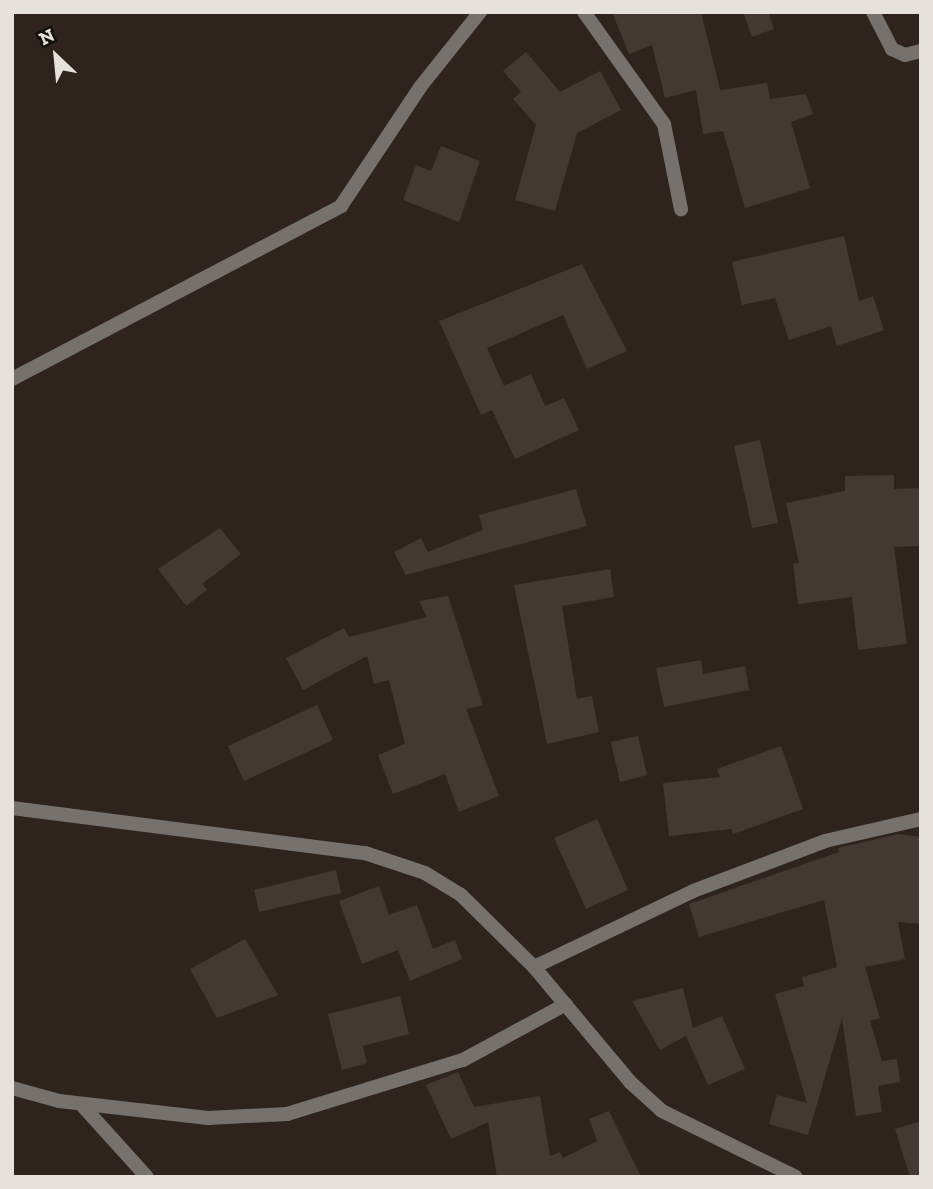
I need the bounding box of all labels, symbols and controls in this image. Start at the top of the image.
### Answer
north arrow [21,21,91,91]
text: N [35,23,58,50]

